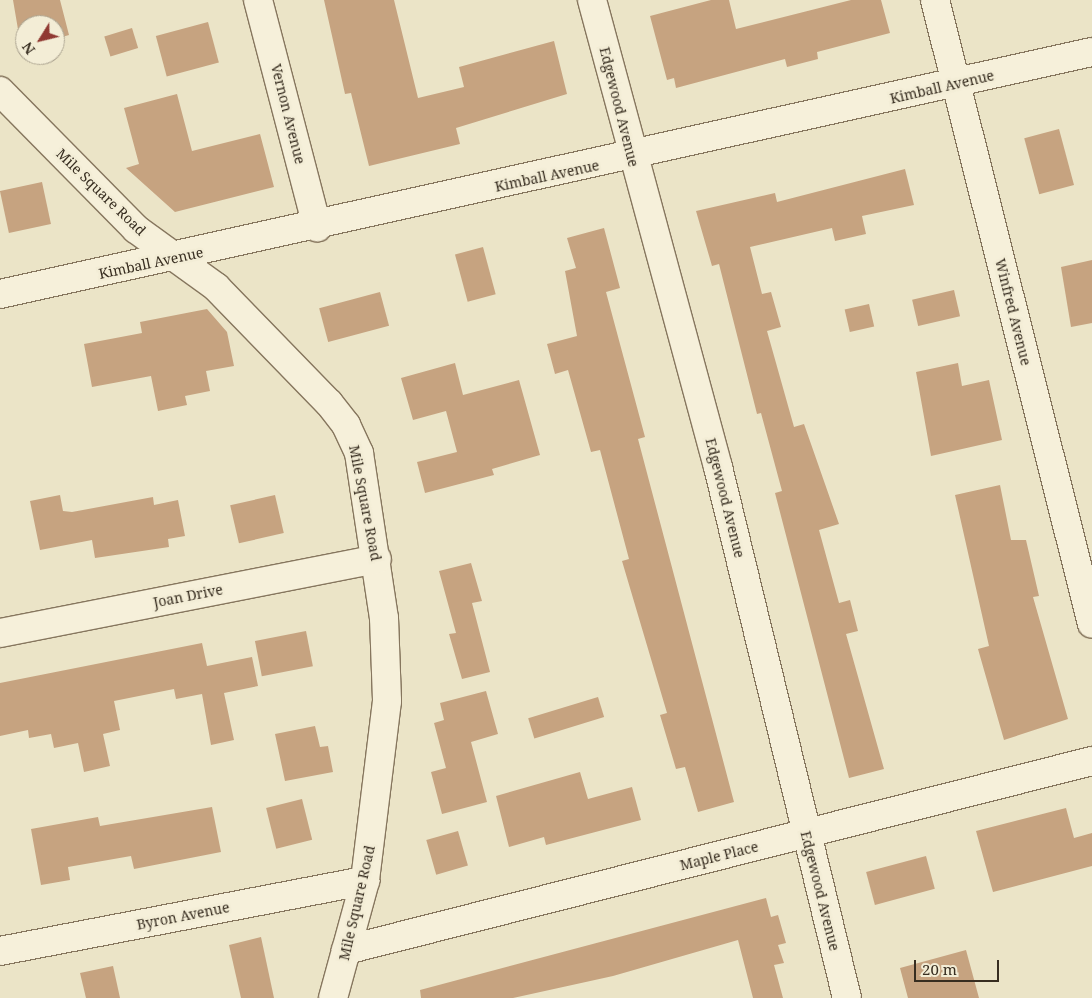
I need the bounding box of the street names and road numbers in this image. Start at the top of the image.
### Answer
street label: Edgewood Avenue [596,45,642,169]
street label: Vernon Avenue [267,62,309,166]
street label: Kimball Avenue [888,67,996,107]
street label: Mile Square Road [53,145,149,239]
street label: Kimball Avenue [493,157,601,195]
street label: Kimball Avenue [97,244,205,282]
street label: Winfred Avenue [992,257,1034,367]
street label: Edgewood Avenue [702,436,748,560]
street label: Mile Square Road [346,444,384,562]
street label: Joan Drive [152,581,224,611]
street label: Edgewood Avenue [797,829,843,953]
street label: Maple Place [678,838,760,874]
street label: Mile Square Road [336,844,378,962]
street label: Byron Avenue [135,899,231,933]

